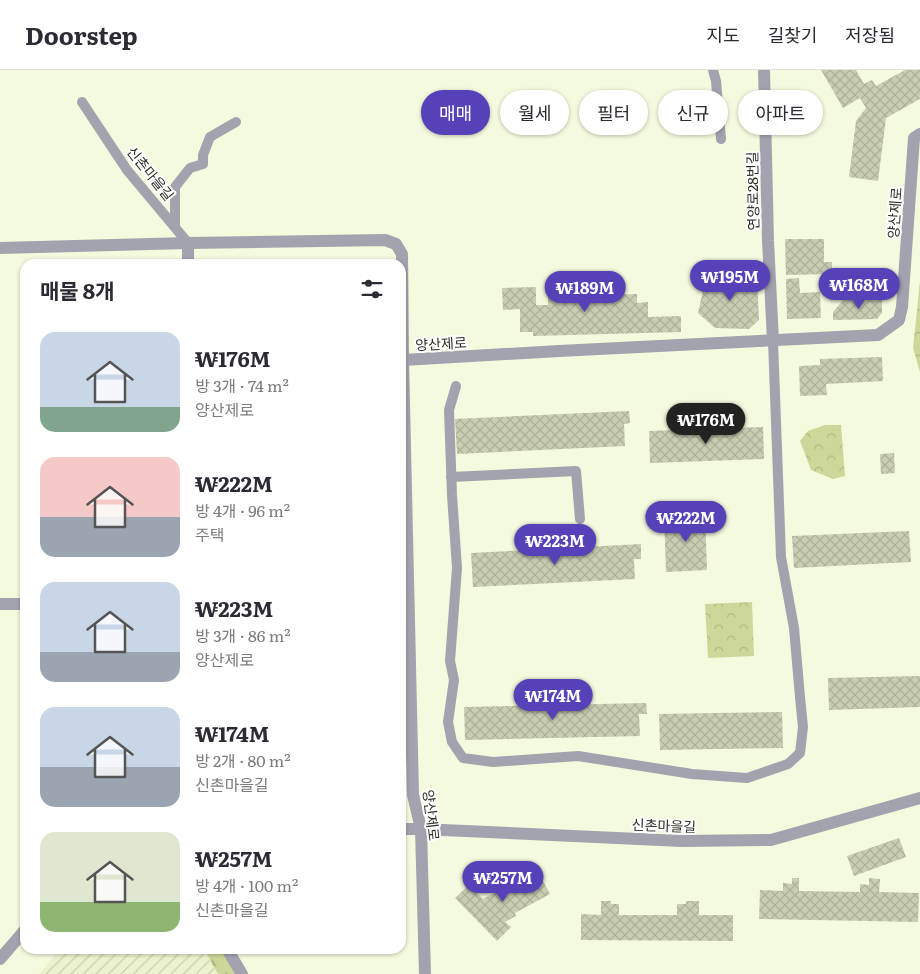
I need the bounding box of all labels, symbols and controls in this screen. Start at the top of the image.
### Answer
text: Doorstep [25,17,138,52]
text: 지도 [707,21,740,48]
text: 길찾기 [768,21,817,48]
text: 저장됨 [845,21,895,48]
chip: 매매 [421,90,490,135]
chip: 월세 [500,90,569,135]
chip: 필터 [579,90,648,135]
chip: 신규 [658,90,728,135]
chip: 아파트 [738,90,823,135]
street label: 신촌마을길 [123,142,179,204]
street label: 연양로28번길 [741,151,763,231]
street label: 양산제로 [882,186,906,239]
pin: ₩195M [695,260,765,302]
text: ₩195M [701,264,759,288]
pin: ₩168M [824,268,894,310]
pin: ₩189M [550,270,620,313]
text: ₩168M [830,272,888,296]
text: 매물 8개 [40,274,115,305]
icon: filters [358,275,386,303]
text: ₩189M [556,275,614,299]
street label: 양산제로 [415,332,467,354]
text: ₩176M [195,342,270,373]
icon: home [80,352,140,412]
text: 방 3개 · 74 m² [195,373,289,397]
text: 양산제로 [195,397,254,421]
pin: ₩176M [671,402,741,445]
text: ₩176M [677,407,735,431]
text: ₩222M [195,467,273,498]
icon: home [80,477,140,537]
text: 방 4개 · 96 m² [195,498,290,522]
pin: ₩222M [651,500,721,543]
text: ₩222M [656,505,716,529]
text: 주택 [195,522,224,546]
pin: ₩223M [520,524,590,566]
text: ₩223M [525,528,585,552]
text: ₩223M [195,592,273,623]
icon: home [80,602,140,662]
text: 방 3개 · 86 m² [195,623,291,647]
text: 양산제로 [195,647,254,671]
pin: ₩174M [518,678,588,721]
text: ₩174M [525,683,581,707]
text: ₩174M [195,717,269,748]
icon: home [80,727,140,787]
text: 방 2개 · 80 m² [195,748,291,772]
text: 신촌마을길 [195,772,269,796]
street label: 양산제로 [419,788,445,842]
street label: 신촌마을길 [631,814,697,836]
text: ₩257M [195,842,273,873]
icon: home [80,852,140,912]
pin: ₩257M [468,860,538,903]
text: ₩257M [473,865,533,889]
text: 방 4개 · 100 m² [195,873,298,897]
text: 신촌마을길 [195,897,269,921]

